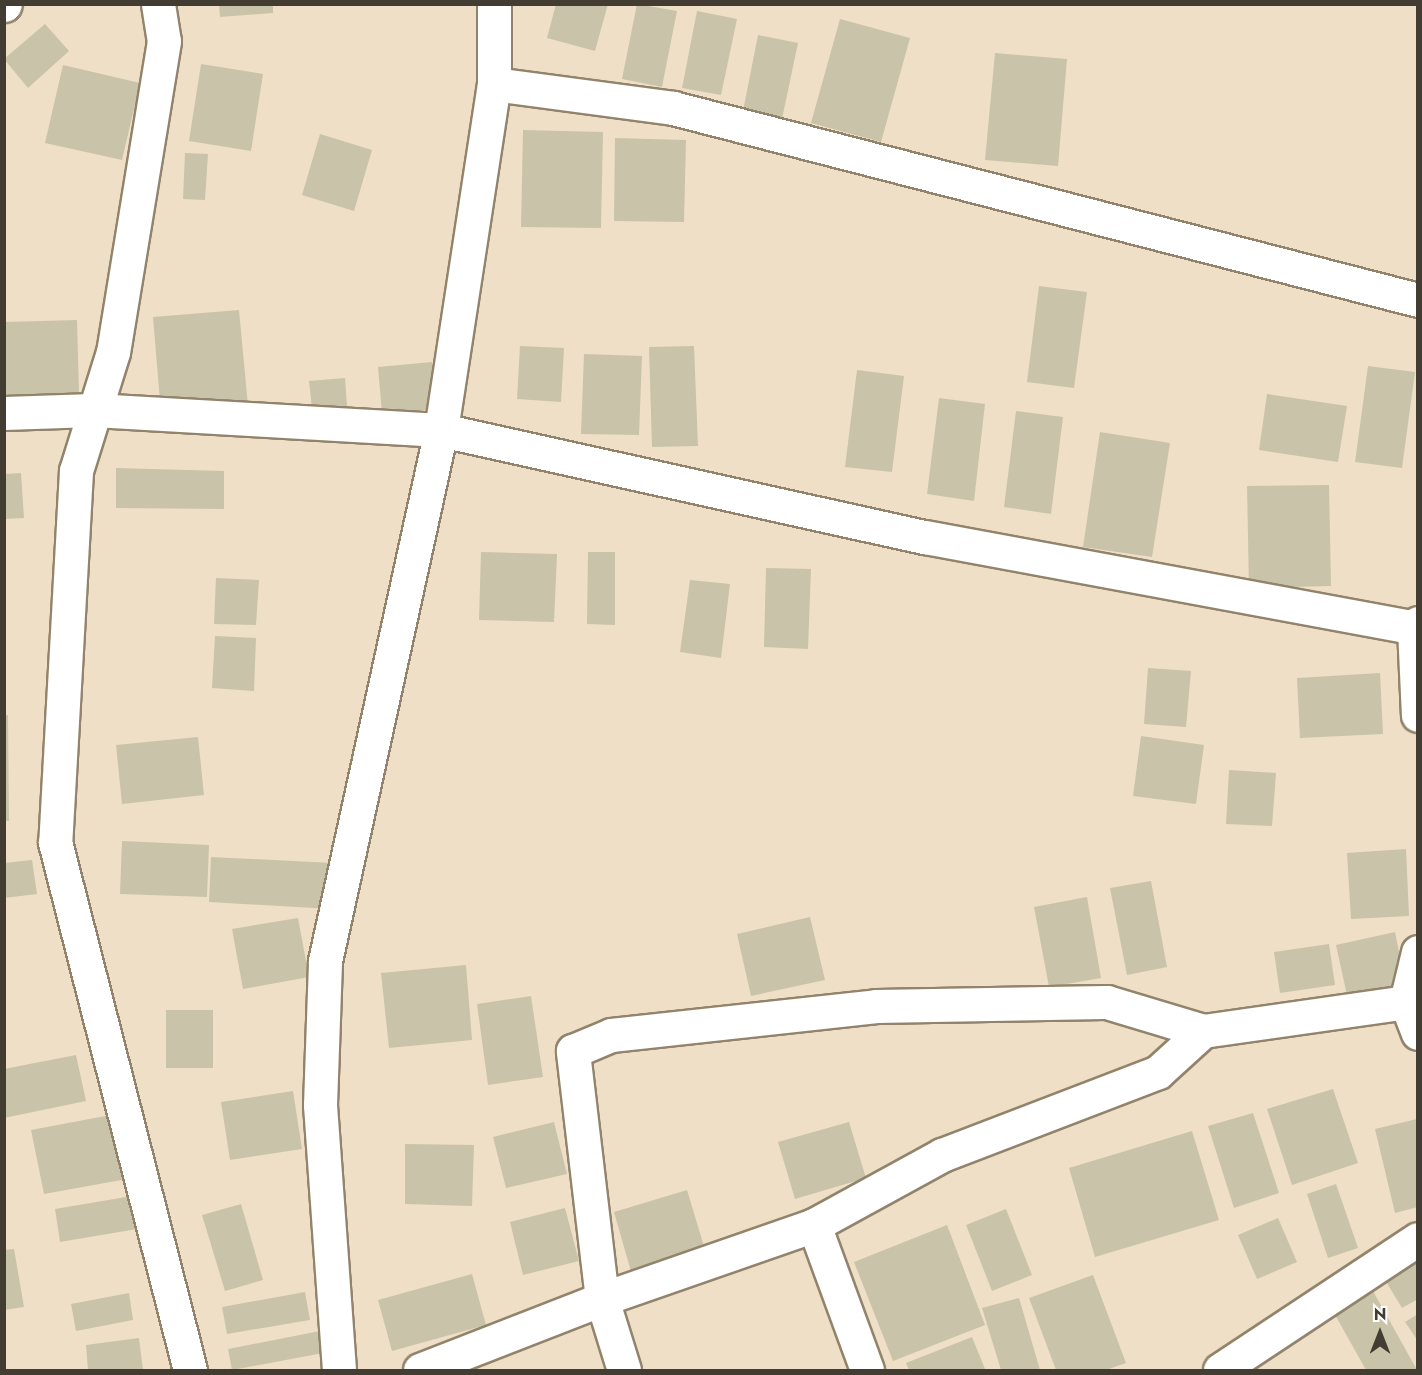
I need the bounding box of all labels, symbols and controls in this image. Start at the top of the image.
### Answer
north arrow [1350,1303,1410,1363]
text: N [1374,1303,1386,1326]

